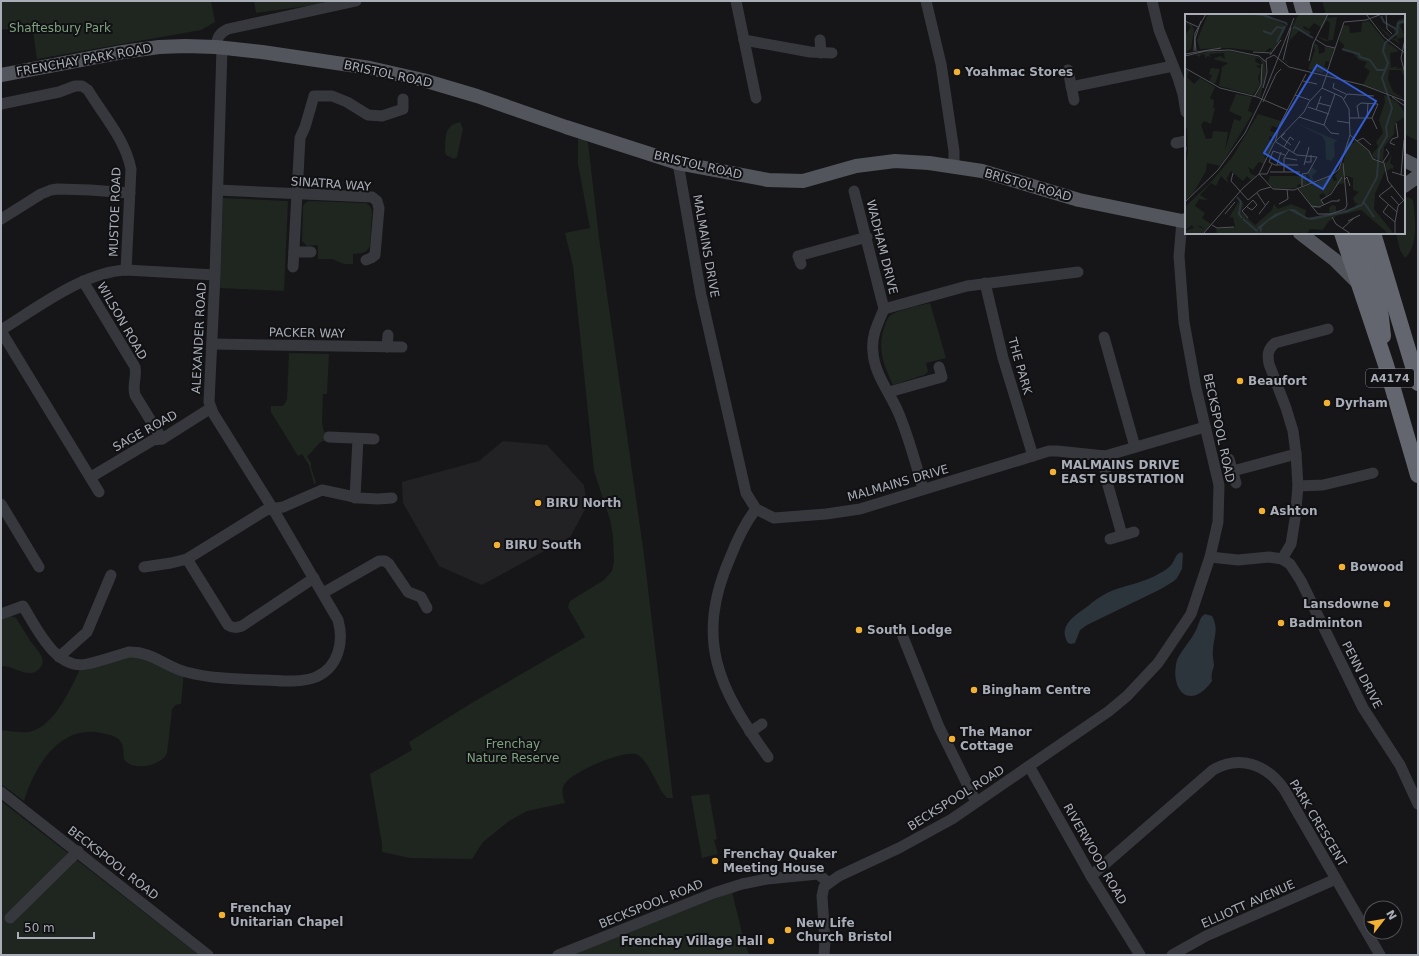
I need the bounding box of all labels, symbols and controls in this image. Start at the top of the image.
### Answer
inset map [1185,14,1405,234]
park label: Shaftesbury Park [9,21,111,35]
street label: FRENCHAY PARK ROAD [15,41,153,79]
street label: BRISTOL ROAD [343,58,433,90]
place label: Yoahmac Stores [964,65,1073,79]
marker: Yoahmac Stores [952,67,962,77]
street label: BRISTOL ROAD [653,148,743,182]
street label: BRISTOL ROAD [983,166,1073,204]
street label: MUSTOE ROAD [106,167,124,257]
street label: SINATRA WAY [290,174,372,194]
street label: MALMAINS DRIVE [690,193,722,299]
street label: WADHAM DRIVE [863,198,901,296]
street label: WILSON ROAD [94,280,150,362]
street label: ALEXANDER ROAD [189,282,209,394]
street label: PACKER WAY [269,325,346,341]
street label: THE PARK [1005,335,1035,397]
road number: A4174 [1366,369,1414,387]
street label: BECKSPOOL ROAD [1201,372,1237,484]
place label: Beaufort [1248,374,1307,388]
marker: Beaufort [1235,376,1245,386]
place label: Dyrham [1335,396,1388,410]
marker: Dyrham [1322,398,1332,408]
street label: SAGE ROAD [110,408,180,454]
place label: MALMAINS DRIVE EAST SUBSTATION [1061,458,1184,486]
street label: MALMAINS DRIVE [846,462,950,504]
marker: MALMAINS DRIVE EAST SUBSTATION [1048,467,1058,477]
place label: BIRU North [546,496,621,510]
marker: BIRU North [533,498,543,508]
place label: Ashton [1270,504,1318,518]
marker: Ashton [1257,506,1267,516]
place label: BIRU South [505,538,581,552]
marker: BIRU South [492,540,502,550]
place label: Bowood [1350,560,1404,574]
marker: Bowood [1337,562,1347,572]
place label: Lansdowne [1303,597,1379,611]
marker: Lansdowne [1382,599,1392,609]
place label: Badminton [1289,616,1363,630]
marker: Badminton [1276,618,1286,628]
place label: South Lodge [867,623,952,637]
marker: South Lodge [854,625,864,635]
street label: PENN DRIVE [1339,639,1385,711]
place label: Bingham Centre [982,683,1091,697]
marker: Bingham Centre [969,685,979,695]
place label: The Manor Cottage [960,725,1032,753]
marker: The Manor Cottage [947,734,957,744]
park label: Frenchay Nature Reserve [467,737,559,765]
street label: BECKSPOOL ROAD [905,763,1007,833]
street label: PARK CRESCENT [1287,777,1350,870]
street label: RIVERWOOD ROAD [1060,801,1130,907]
street label: BECKSPOOL ROAD [65,823,161,903]
place label: Frenchay Quaker Meeting House [723,847,837,875]
marker: Frenchay Quaker Meeting House [710,856,720,866]
street label: BECKSPOOL ROAD [597,877,705,931]
street label: ELLIOTT AVENUE [1199,877,1297,931]
north arrow [1363,900,1403,940]
place label: Frenchay Unitarian Chapel [230,901,343,929]
text: N [1383,908,1399,922]
marker: Frenchay Unitarian Chapel [217,910,227,920]
scale bar [18,914,94,940]
place label: New Life Church Bristol [796,916,892,944]
text: 50 m [24,921,55,935]
marker: New Life Church Bristol [783,925,793,935]
place label: Frenchay Village Hall [621,934,763,948]
marker: Frenchay Village Hall [766,936,776,946]

